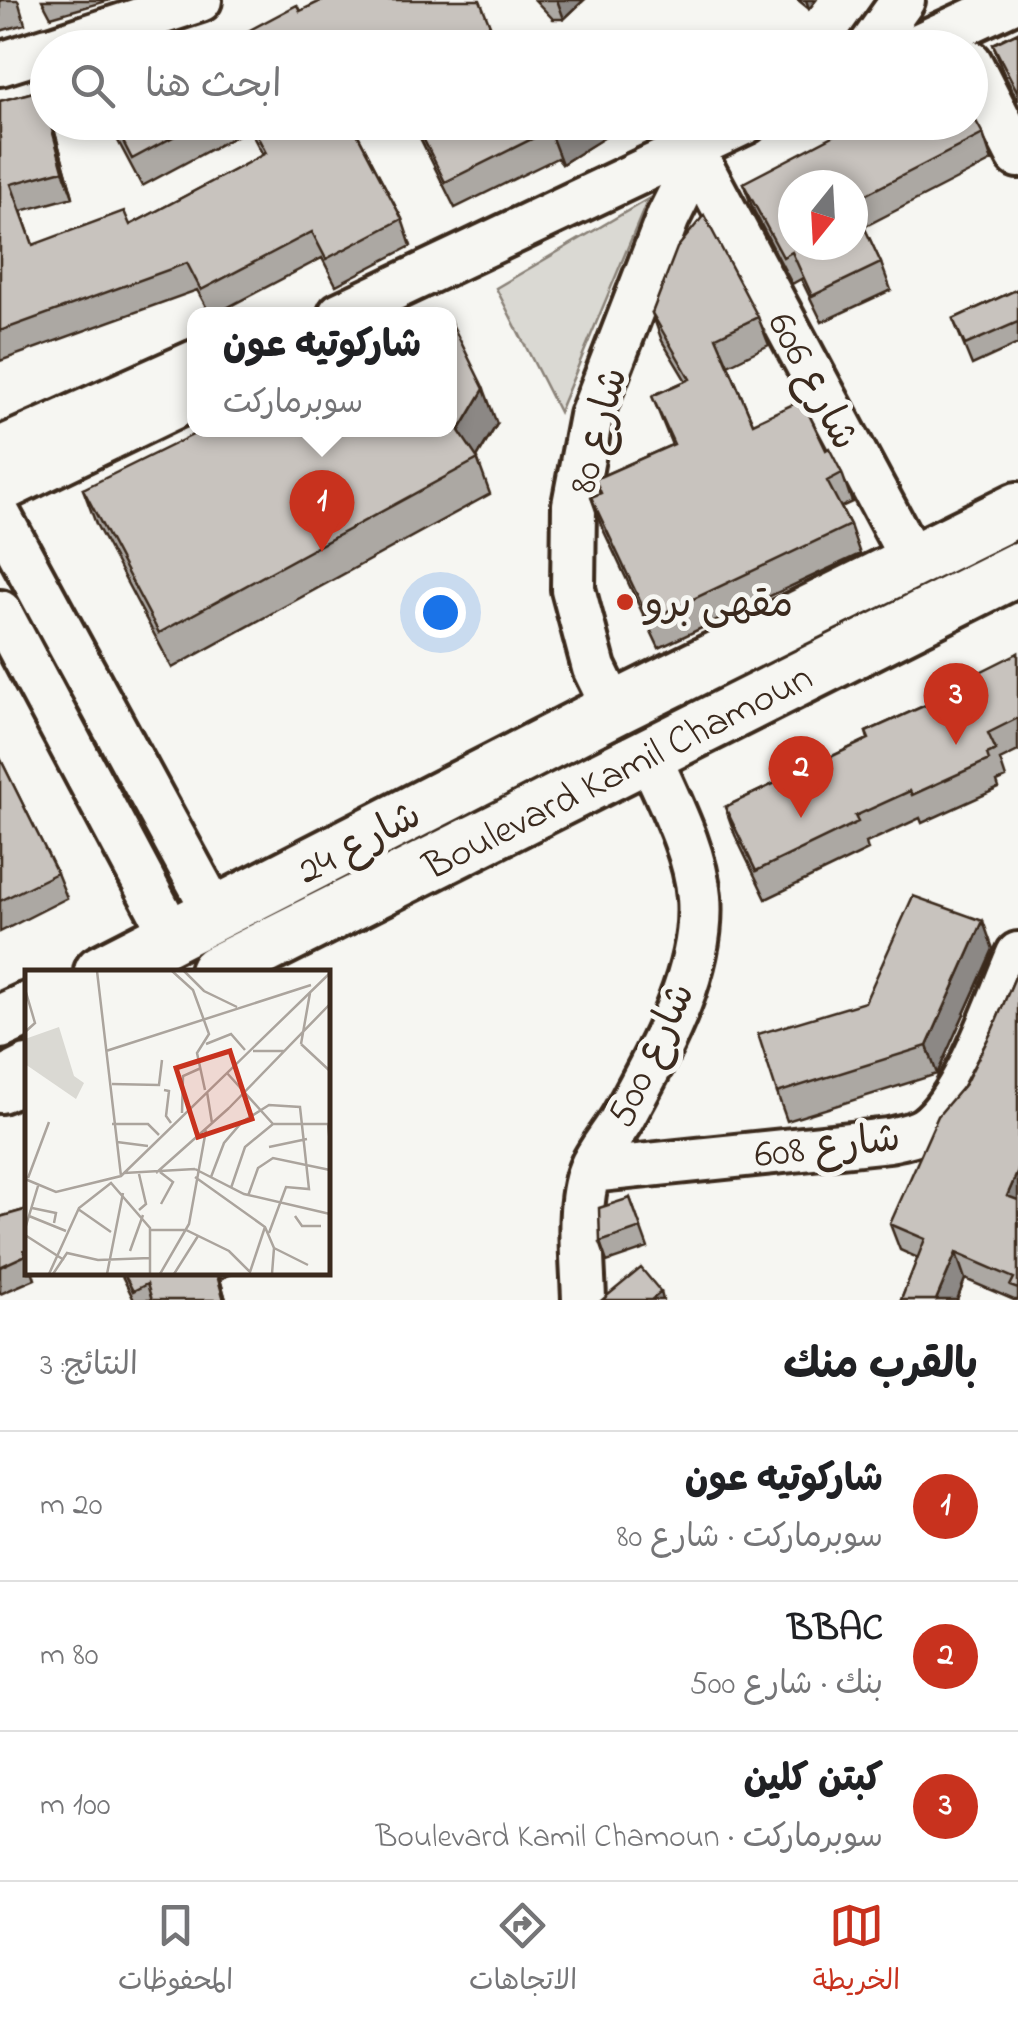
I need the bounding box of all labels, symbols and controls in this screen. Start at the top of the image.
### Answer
search box [30,30,988,140]
icon: search [65,58,120,113]
text: ابحث هنا [145,59,282,115]
north arrow [778,170,868,260]
street label: شارع 606 [750,302,872,462]
popup [187,307,457,437]
text: شاركوتيه عون [223,319,421,375]
street label: شارع 80 [555,361,646,501]
text: سوبرماركت [223,381,363,428]
pin: 1 [290,470,354,552]
place label: مقهى برو [642,577,793,636]
your location [415,587,466,638]
marker: مقهى برو [614,591,636,613]
street label: Boulevard Kamil Chamoun [413,650,824,898]
pin: 3 [924,662,988,745]
pin: 2 [768,736,834,818]
street label: شارع 24 [288,788,433,902]
inset map [25,970,330,1275]
street label: شارع 500 [594,974,712,1138]
street label: شارع 608 [751,1110,904,1187]
text: بالقرب منك [783,1336,978,1397]
text: النتائج: 3 [40,1343,138,1390]
text: شاركوتيه عون [685,1453,883,1509]
text: 20 m [40,1483,103,1530]
text: 1 [940,1483,951,1530]
text: سوبرماركت · شارع 80 [617,1515,883,1562]
text: BBAC [788,1602,883,1658]
text: 80 m [40,1633,99,1680]
text: 2 [938,1633,953,1680]
text: بنك · شارع 500 [689,1662,883,1709]
text: كبتن كلين [743,1753,883,1809]
text: 100 m [40,1783,111,1830]
text: 3 [939,1783,952,1830]
text: سوبرماركت · Boulevard Kamil Chamoun [376,1815,883,1862]
tab: المحفوظات [118,1898,233,2004]
tab: الاتجاهات [469,1898,577,2004]
tab: الخريطة [813,1898,900,2004]

